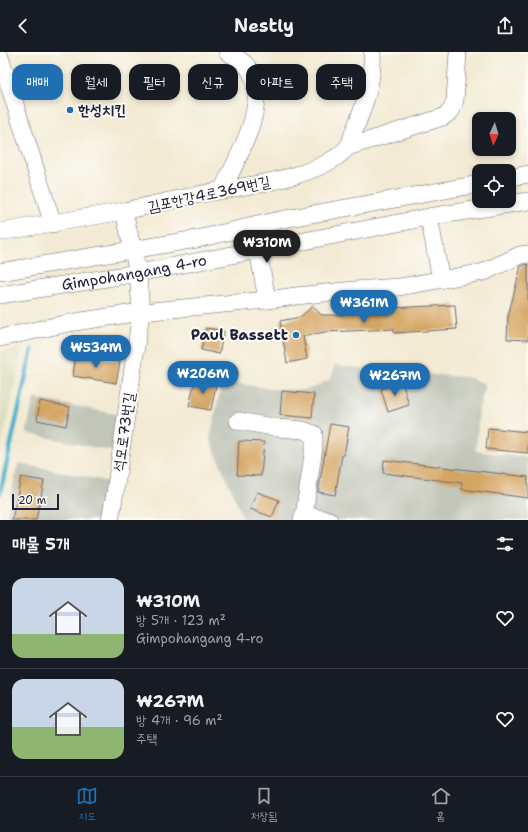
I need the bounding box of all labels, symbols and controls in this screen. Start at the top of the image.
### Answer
text: Nestly [234,14,294,38]
icon: back [12,15,34,37]
icon: share [494,15,516,37]
chip: 매매 [12,64,63,100]
chip: 월세 [71,64,121,100]
chip: 필터 [129,64,180,100]
chip: 신규 [188,64,238,100]
chip: 아파트 [246,64,308,100]
chip: 주택 [316,64,366,100]
place label: 한성치킨 [77,100,126,120]
marker: 한성치킨 [65,105,75,115]
north arrow [472,112,516,156]
map controls [472,112,516,208]
button: locate [472,164,516,208]
street label: 김포한강4로369번길 [146,171,272,217]
pin: ₩310M [239,230,295,264]
text: ₩310M [242,234,292,251]
street label: Gimpohangang 4-ro [60,250,208,295]
pin: ₩361M [336,290,392,324]
text: ₩361M [339,294,389,311]
place label: Paul Bassett [191,325,288,345]
marker: Paul Bassett [291,330,301,340]
pin: ₩534M [68,335,124,369]
text: ₩534M [70,339,122,356]
pin: ₩206M [175,361,231,395]
pin: ₩267M [367,363,423,397]
text: ₩206M [177,365,229,382]
text: ₩267M [369,367,421,384]
street label: 석모로73번길 [109,391,139,473]
scale bar [12,492,59,511]
text: 20 m [18,493,46,508]
text: 매물 5개 [12,533,70,555]
icon: filters [494,533,516,555]
text: ₩310M [136,590,200,612]
icon: home [44,594,92,642]
icon: heart [494,607,516,629]
text: 방 5개 · 123 m² [136,612,226,629]
text: Gimpohangang 4-ro [136,630,263,647]
text: ₩267M [136,690,204,712]
icon: home [44,695,92,743]
icon: heart [494,708,516,730]
text: 방 4개 · 96 m² [136,712,223,729]
text: 주택 [136,730,157,747]
tab: 지도 [76,785,98,824]
tab: 저장됨 [251,785,277,824]
tab: 홈 [430,785,452,824]

